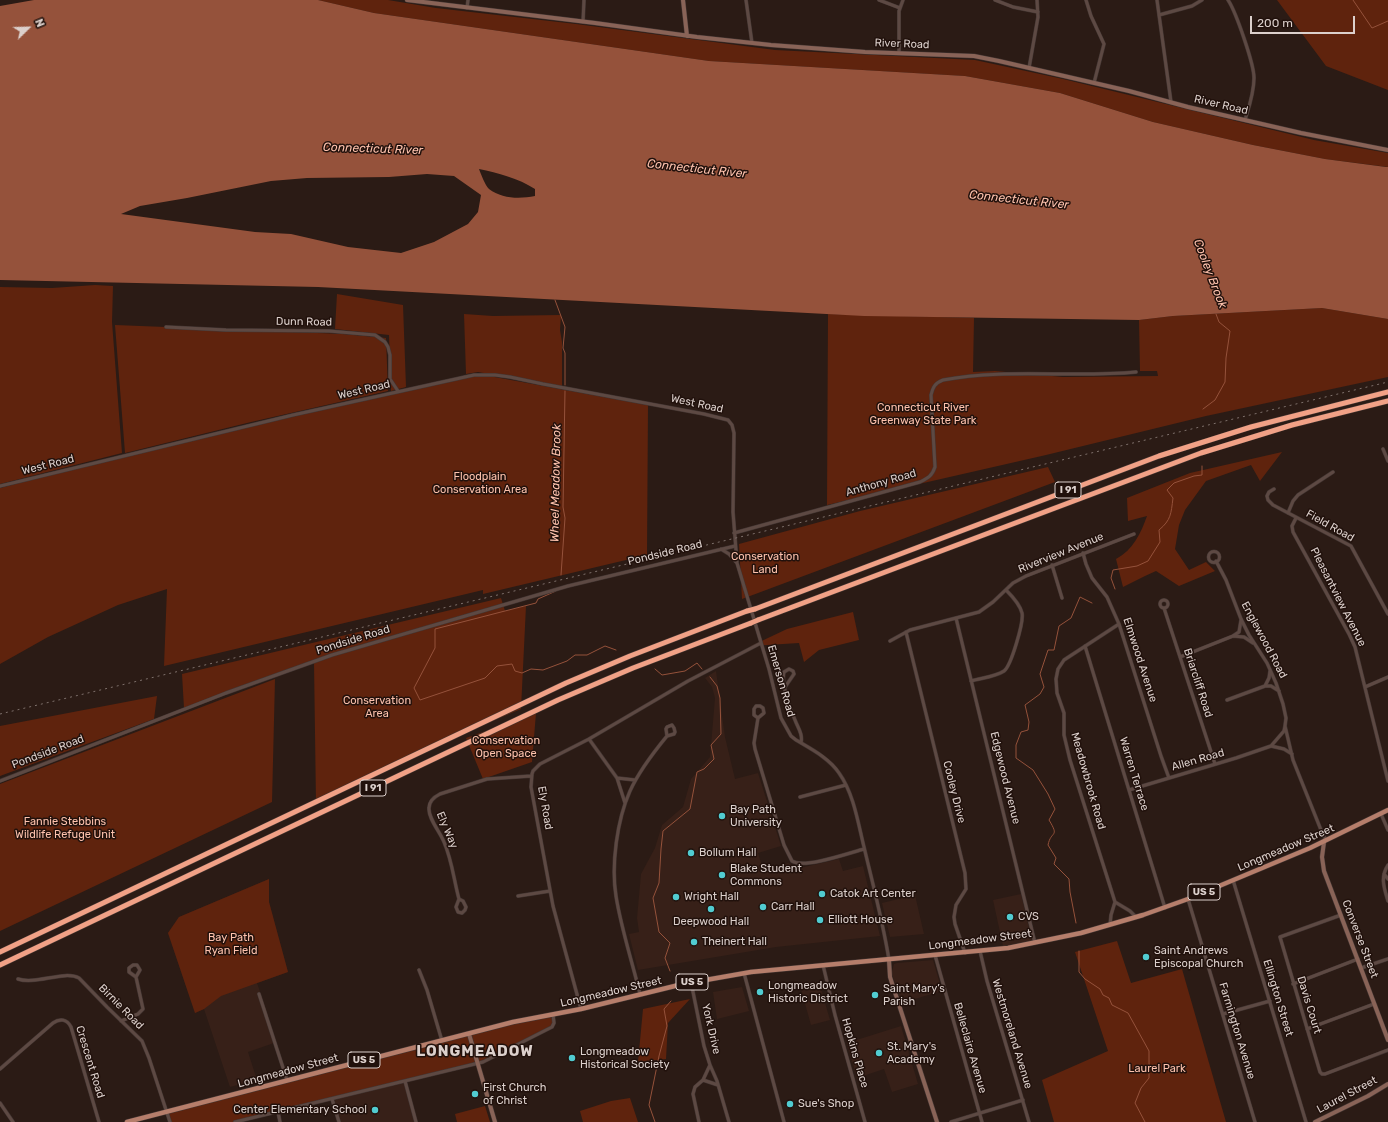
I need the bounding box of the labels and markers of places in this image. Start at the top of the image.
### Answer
place label: Bay Path University [730,803,782,829]
marker: Bay Path University [717,811,727,821]
place label: Bollum Hall [699,846,756,860]
marker: Bollum Hall [686,848,696,858]
place label: Blake Student Commons [730,862,802,888]
marker: Blake Student Commons [717,870,727,880]
place label: Catok Art Center [830,887,916,901]
marker: Catok Art Center [817,889,827,899]
place label: Wright Hall [684,890,739,904]
marker: Wright Hall [671,892,681,902]
place label: Carr Hall [771,900,815,914]
marker: Carr Hall [758,902,768,912]
marker: Deepwood Hall [706,904,716,914]
place label: CVS [1018,910,1039,924]
marker: CVS [1005,912,1015,922]
place label: Elliott House [828,913,893,927]
place label: Deepwood Hall [673,915,749,929]
marker: Elliott House [815,915,825,925]
place label: Theinert Hall [702,935,767,949]
marker: Theinert Hall [689,937,699,947]
place label: Saint Andrews Episcopal Church [1154,944,1243,970]
marker: Saint Andrews Episcopal Church [1141,952,1151,962]
place label: Longmeadow Historic District [768,979,848,1005]
place label: Saint Mary’s Parish [883,982,945,1008]
marker: Longmeadow Historic District [755,987,765,997]
marker: Saint Mary’s Parish [870,990,880,1000]
place label: St. Mary's Academy [887,1040,936,1066]
place label: Longmeadow Historical Society [580,1045,669,1071]
marker: St. Mary's Academy [874,1048,884,1058]
marker: Longmeadow Historical Society [567,1053,577,1063]
place label: First Church of Christ [483,1081,546,1107]
marker: First Church of Christ [470,1089,480,1099]
place label: Sue's Shop [798,1097,854,1111]
marker: Sue's Shop [785,1099,795,1109]
place label: Center Elementary School [233,1103,367,1117]
marker: Center Elementary School [370,1105,380,1115]

